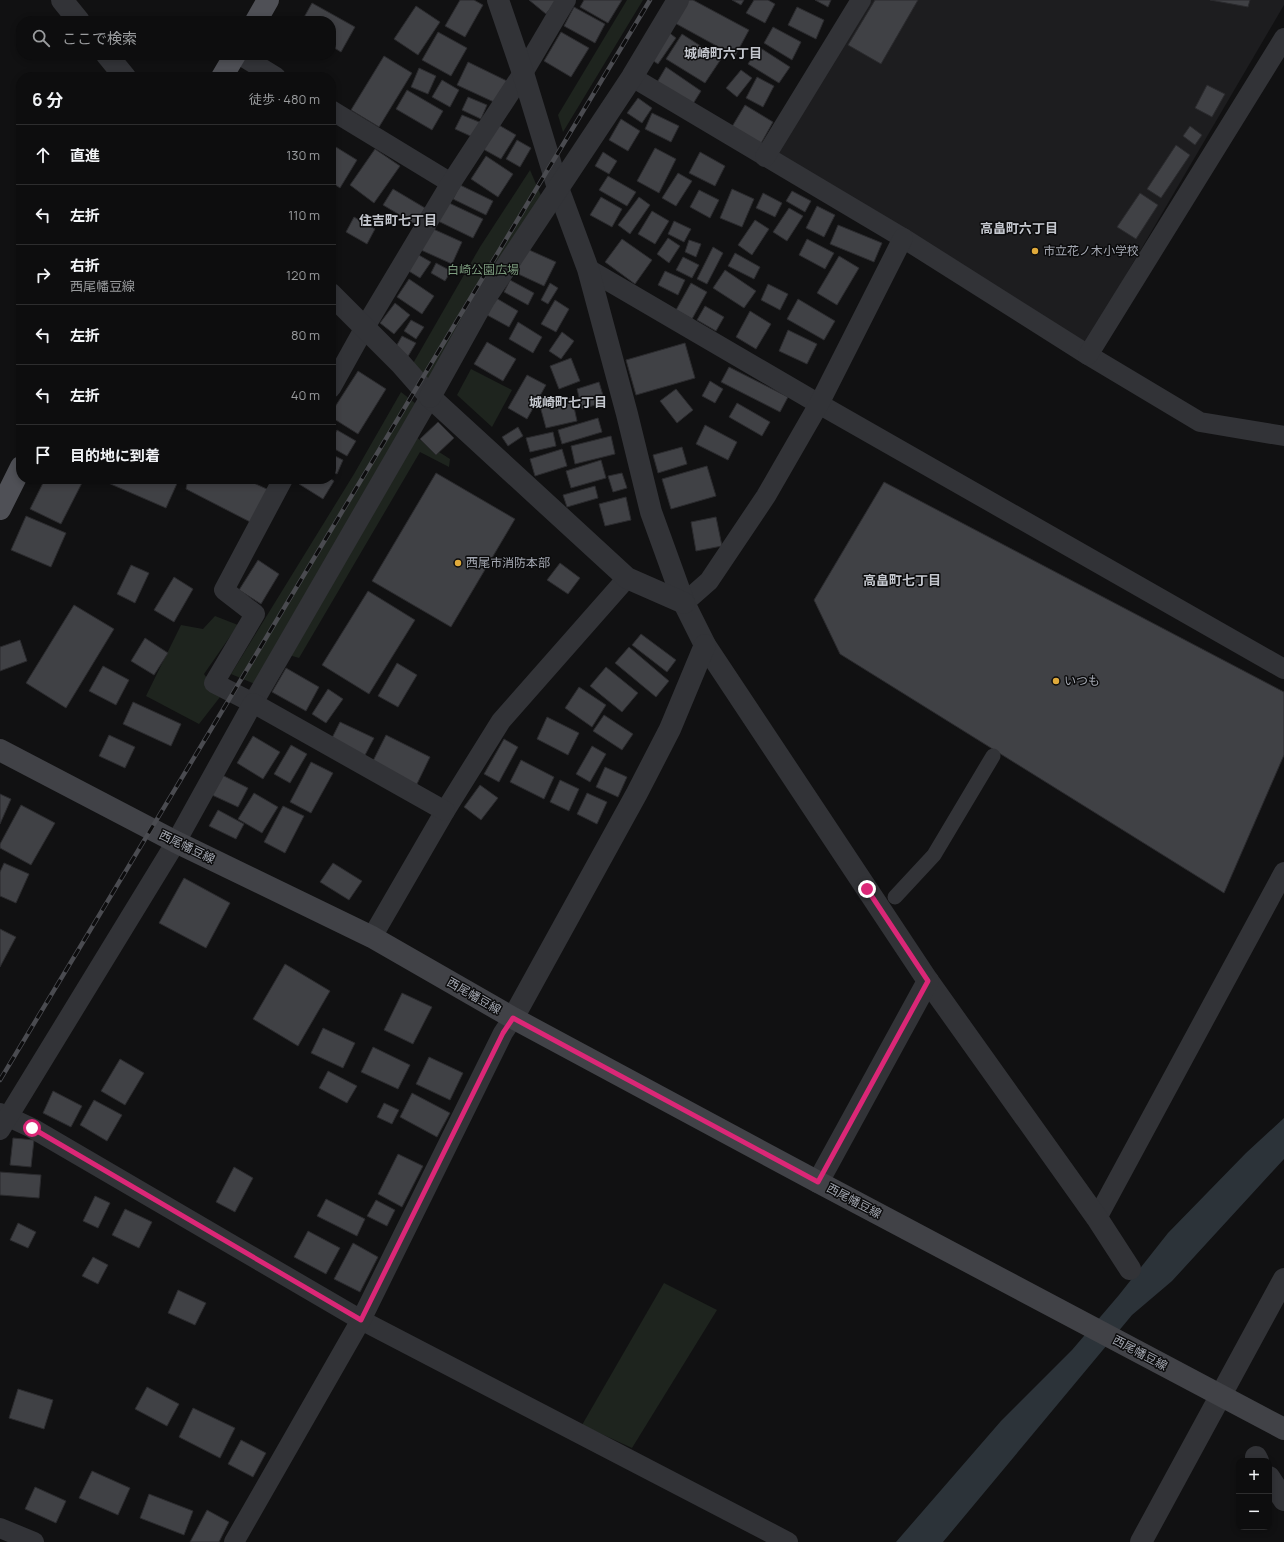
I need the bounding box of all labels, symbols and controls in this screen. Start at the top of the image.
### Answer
search box [16,16,336,60]
icon: search [30,27,52,49]
text: ここで検索 [62,28,137,49]
district label: 城崎町六丁目 [684,44,762,62]
text: 6 分 [32,88,63,111]
text: 徒歩 · 480 m [249,90,320,108]
icon: ahead [32,144,54,166]
text: 直進 [70,145,100,166]
text: 130 m [286,146,320,164]
icon: left [32,204,54,226]
text: 左折 [70,205,100,226]
text: 110 m [288,206,320,224]
district label: 住吉町七丁目 [359,211,437,229]
district label: 高畠町六丁目 [980,219,1058,237]
place label: 市立花ノ木小学校 [1043,242,1139,259]
marker: 市立花ノ木小学校 [1030,246,1040,256]
text: 右折 [70,255,100,276]
park label: 白崎公園広場 [447,261,519,278]
icon: right [32,264,54,286]
text: 120 m [286,266,320,284]
text: 西尾幡豆線 [70,277,135,295]
icon: left [32,324,54,346]
text: 左折 [70,325,100,346]
text: 80 m [291,326,320,344]
icon: left [32,384,54,406]
text: 左折 [70,385,100,406]
text: 40 m [291,386,320,404]
district label: 城崎町七丁目 [529,393,607,411]
icon: arrive [32,444,54,466]
text: 目的地に到着 [70,445,160,466]
place label: 西尾市消防本部 [466,554,550,571]
marker: 西尾市消防本部 [453,558,463,568]
district label: 高畠町七丁目 [863,571,941,589]
place label: いつも [1064,672,1100,689]
marker: いつも [1051,676,1061,686]
street label: 西尾幡豆線 [157,826,218,867]
route end [858,880,876,898]
street label: 西尾幡豆線 [444,973,504,1018]
route start [23,1119,41,1137]
street label: 西尾幡豆線 [824,1179,885,1222]
street label: 西尾幡豆線 [1110,1331,1171,1374]
map controls [1236,1458,1272,1530]
button: + [1236,1458,1272,1494]
button: − [1236,1494,1272,1530]

